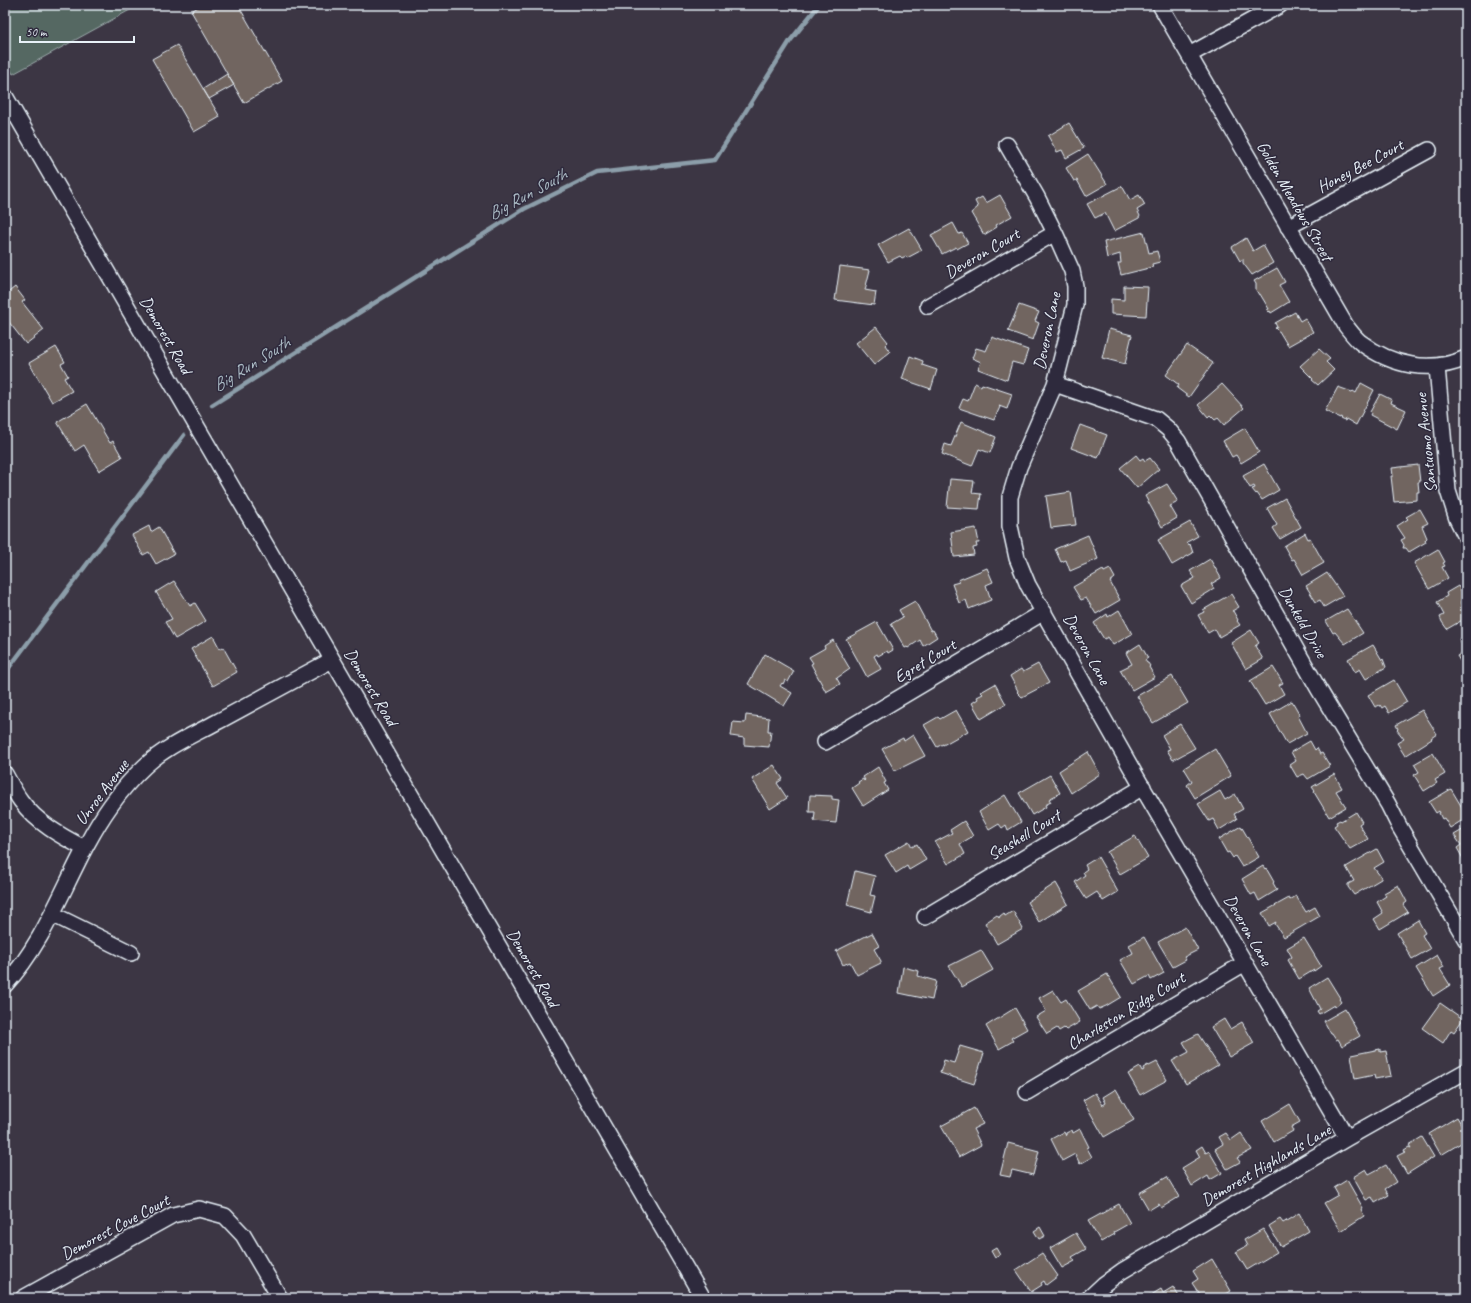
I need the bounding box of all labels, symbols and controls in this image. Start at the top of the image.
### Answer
scale bar [20,18,134,44]
text: 50 m [26,24,48,40]
street label: Honey Bee Court [1313,133,1409,198]
street label: Golden Meadows Street [1252,137,1339,267]
water label: Big Run South [484,163,572,225]
street label: Deveron Court [941,222,1025,283]
street label: Deveron Lane [1029,289,1066,372]
street label: Demorest Road [135,292,198,381]
water label: Big Run South [208,331,295,396]
street label: Santuomo Avenue [1410,391,1442,494]
street label: Dunkeld Drive [1274,582,1333,663]
street label: Deveron Lane [1059,610,1116,690]
street label: Egret Court [890,633,962,688]
street label: Demorest Road [340,644,404,732]
street label: Unroe Avenue [71,754,134,829]
street label: Seashell Court [984,804,1066,865]
street label: Deveron Lane [1219,891,1277,970]
street label: Demorest Road [502,925,565,1014]
street label: Charleston Ridge Court [1063,966,1191,1054]
street label: Demorest Highlands Lane [1197,1119,1336,1211]
street label: Demorest Cove Court [57,1189,175,1264]

